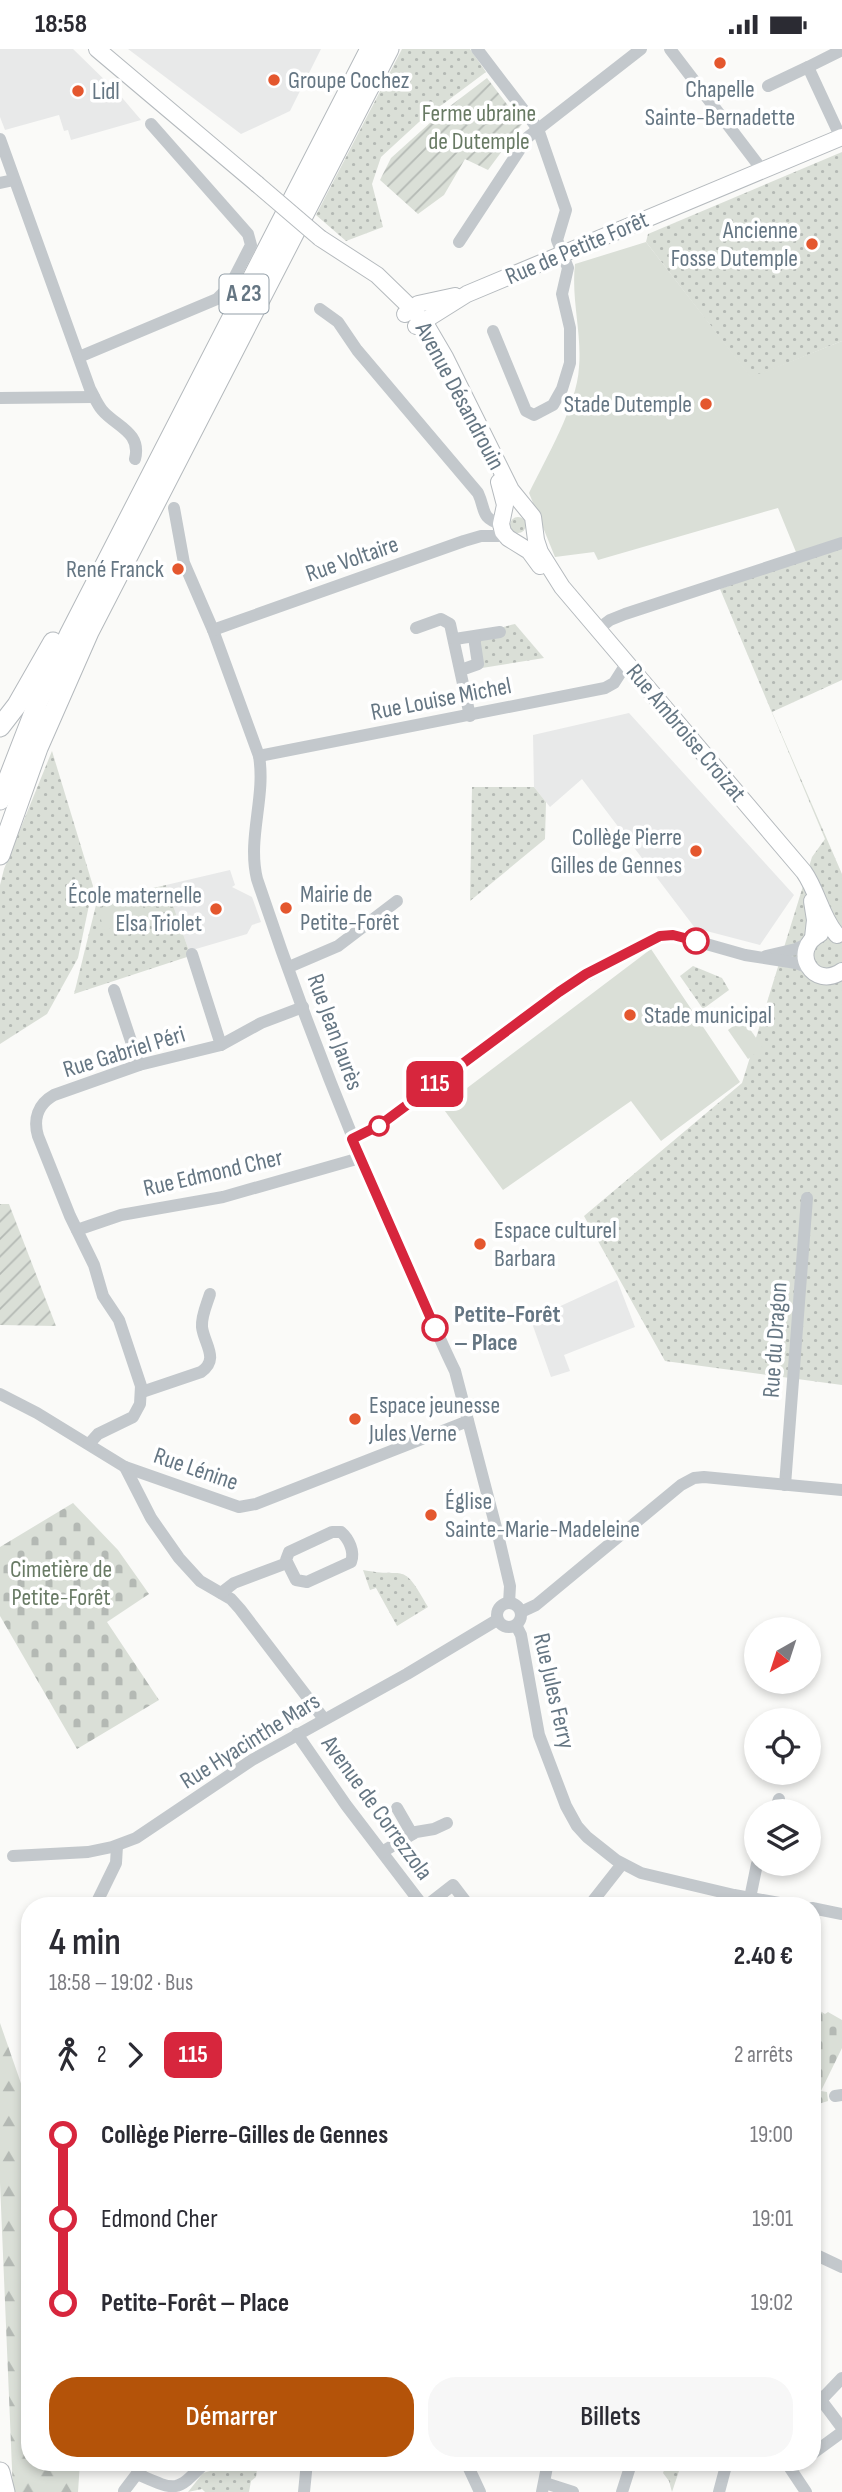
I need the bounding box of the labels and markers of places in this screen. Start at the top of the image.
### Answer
marker: Chapelle Sainte-Bernadette [712,55,728,71]
place label: Groupe Cochez [288,66,410,95]
marker: Groupe Cochez [266,72,282,88]
place label: Chapelle Sainte-Bernadette [645,75,795,132]
place label: Lidl [92,77,120,106]
marker: Lidl [70,83,86,99]
place label: Ancienne Fosse Dutemple [671,216,798,273]
marker: Ancienne Fosse Dutemple [804,236,820,252]
place label: Stade Dutemple [564,390,692,419]
marker: Stade Dutemple [698,396,714,412]
place label: René Franck [66,555,164,584]
marker: René Franck [170,561,186,577]
place label: Collège Pierre Gilles de Gennes [551,823,682,880]
marker: Collège Pierre Gilles de Gennes [688,843,704,859]
place label: Mairie de Petite-Forêt [300,880,399,937]
place label: École maternelle Elsa Triolet [68,881,202,938]
marker: Mairie de Petite-Forêt [278,900,294,916]
marker: École maternelle Elsa Triolet [208,901,224,917]
unlabelled marker [683,928,709,954]
place label: Stade municipal [644,1001,772,1030]
marker: Stade municipal [622,1007,638,1023]
unlabelled marker [369,1116,389,1136]
place label: Espace culturel Barbara [494,1216,617,1273]
marker: Espace culturel Barbara [472,1236,488,1252]
place label: Petite-Forêt – Place [454,1300,560,1357]
marker: Petite-Forêt – Place [422,1315,448,1341]
place label: Espace jeunesse Jules Verne [368,1391,500,1448]
marker: Espace jeunesse Jules Verne [347,1411,363,1427]
place label: Église Sainte-Marie-Madeleine [445,1487,640,1544]
marker: Église Sainte-Marie-Madeleine [423,1507,439,1523]

